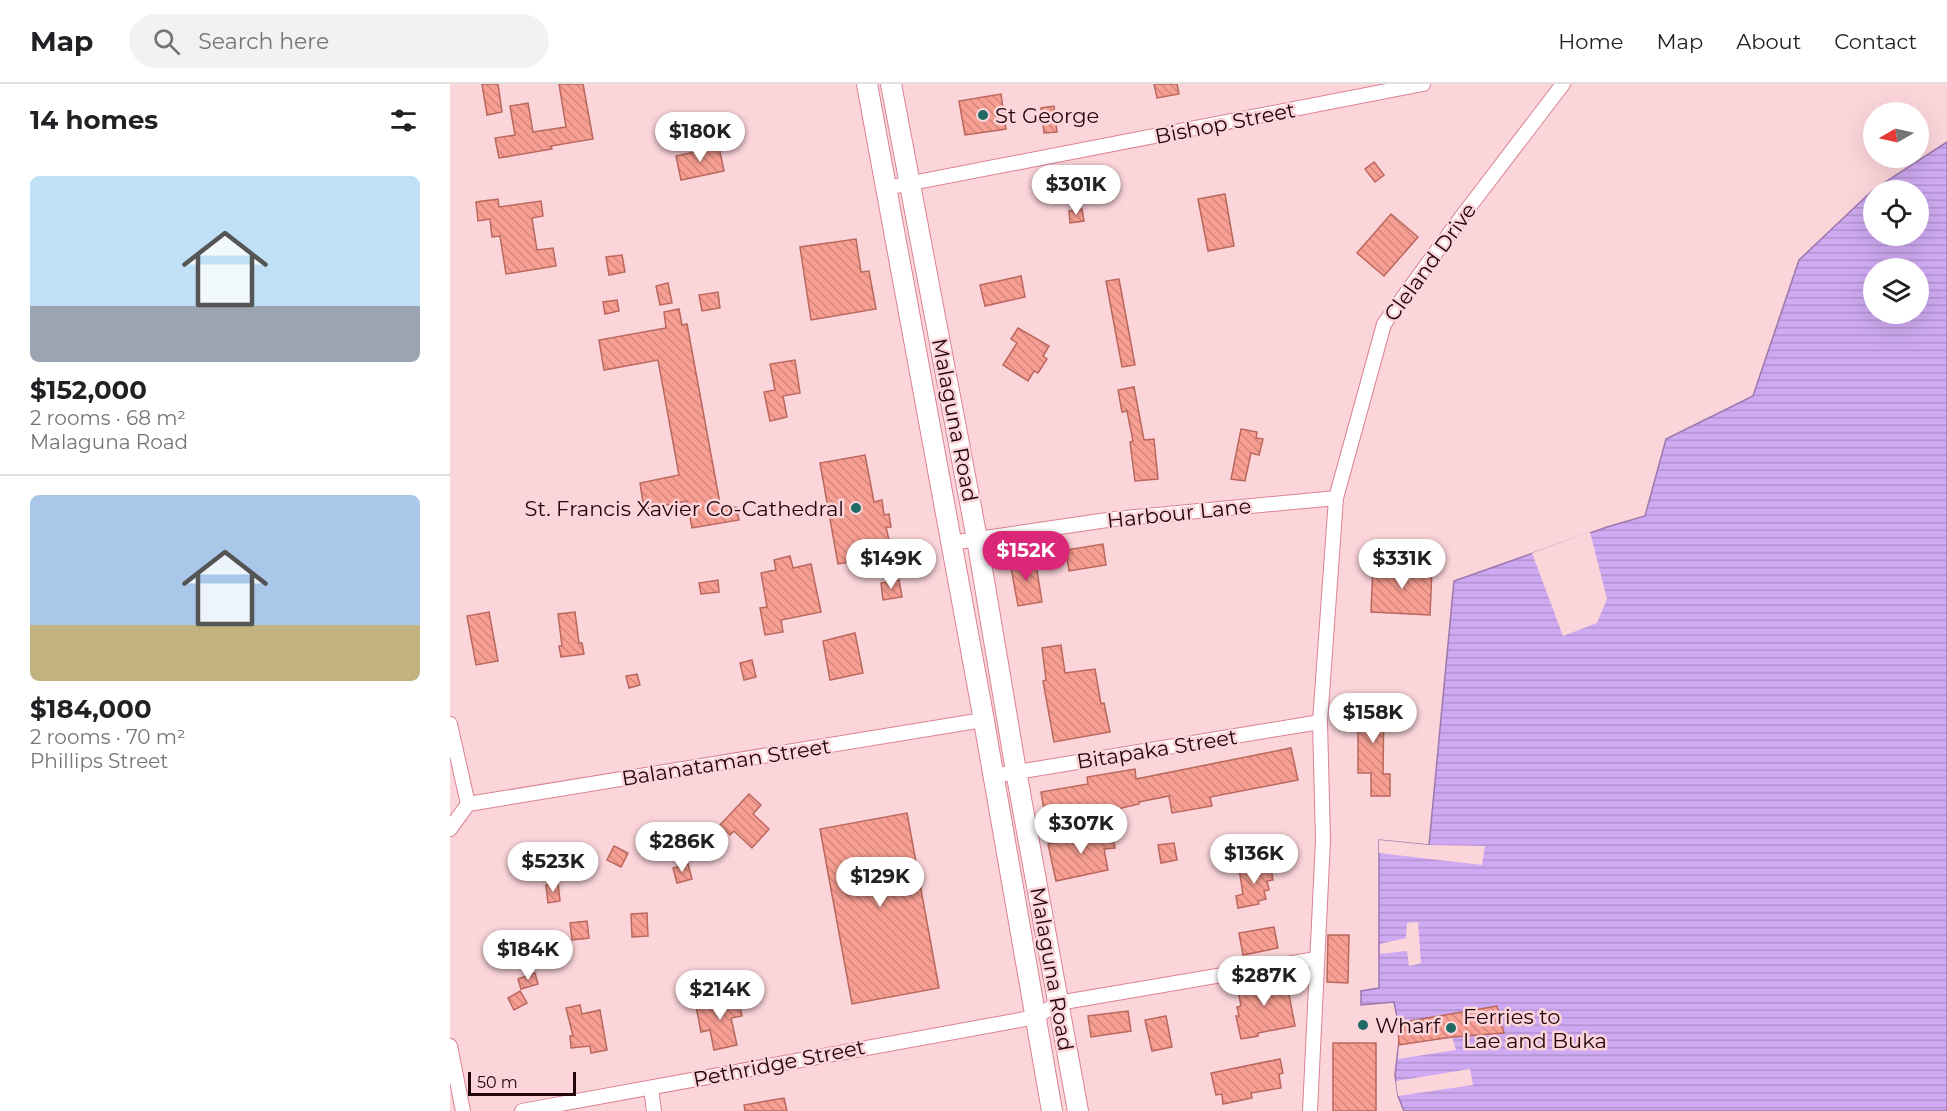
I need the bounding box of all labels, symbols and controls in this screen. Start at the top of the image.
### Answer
search box [129,14,549,68]
text: Map [30,24,93,58]
icon: search [150,25,183,58]
text: Search here [198,28,329,55]
text: Home [1558,29,1623,54]
text: Map [1656,29,1703,54]
text: About [1736,29,1801,54]
text: Contact [1834,29,1917,54]
street label: Bishop Street [1153,97,1297,149]
north arrow [1863,102,1929,168]
map controls [1863,102,1929,324]
place label: St George [995,103,1099,128]
text: 14 homes [30,104,158,136]
icon: filters [387,104,420,137]
marker: St George [976,108,990,122]
pin: $180K [658,112,742,163]
text: $180K [669,119,731,143]
pin: $301K [1034,165,1118,216]
text: $301K [1046,172,1106,196]
button: locate [1863,180,1929,246]
street label: Cleland Drive [1379,198,1481,326]
icon: home [171,215,279,323]
button: layers [1863,258,1929,324]
street label: Malaguna Road [927,336,983,504]
text: $152,000 [30,374,147,406]
text: 2 rooms · 68 m² [30,406,186,430]
text: Malaguna Road [30,430,188,454]
street label: Harbour Lane [1106,493,1252,533]
place label: St. Francis Xavier Co-Cathedral [525,496,844,521]
marker: St. Francis Xavier Co-Cathedral [849,501,863,515]
pin: $152K [984,531,1068,582]
icon: home [171,534,279,642]
text: $152K [997,538,1055,562]
pin: $149K [849,539,933,590]
pin: $331K [1360,539,1444,590]
text: $149K [860,546,922,570]
text: $331K [1373,546,1431,570]
text: $184,000 [30,693,152,725]
pin: $158K [1331,693,1415,744]
text: $158K [1343,700,1403,724]
street label: Bitapaka Street [1075,724,1239,774]
text: 2 rooms · 70 m² [30,725,186,749]
street label: Balanataman Street [620,733,832,791]
text: Phillips Street [30,749,168,773]
pin: $307K [1039,804,1123,855]
text: $307K [1048,811,1114,835]
pin: $286K [640,822,724,873]
text: $286K [649,829,715,853]
pin: $136K [1212,834,1296,885]
text: $136K [1224,841,1284,865]
pin: $523K [511,842,595,893]
text: $523K [522,849,585,873]
pin: $129K [838,857,922,908]
text: $129K [850,864,910,888]
street label: Malaguna Road [1025,885,1079,1053]
pin: $184K [486,930,570,981]
text: $184K [497,937,559,961]
pin: $287K [1222,956,1306,1007]
text: $287K [1232,963,1296,987]
pin: $214K [678,970,762,1021]
text: $214K [690,977,750,1001]
place label: Ferries to Lae and Buka [1463,1004,1607,1053]
place label: Wharf [1375,1013,1441,1038]
marker: Wharf [1356,1018,1370,1032]
marker: Ferries to Lae and Buka [1444,1021,1458,1035]
street label: Pethridge Street [691,1034,867,1092]
scale bar [468,1069,576,1096]
text: 50 m [477,1073,518,1092]

